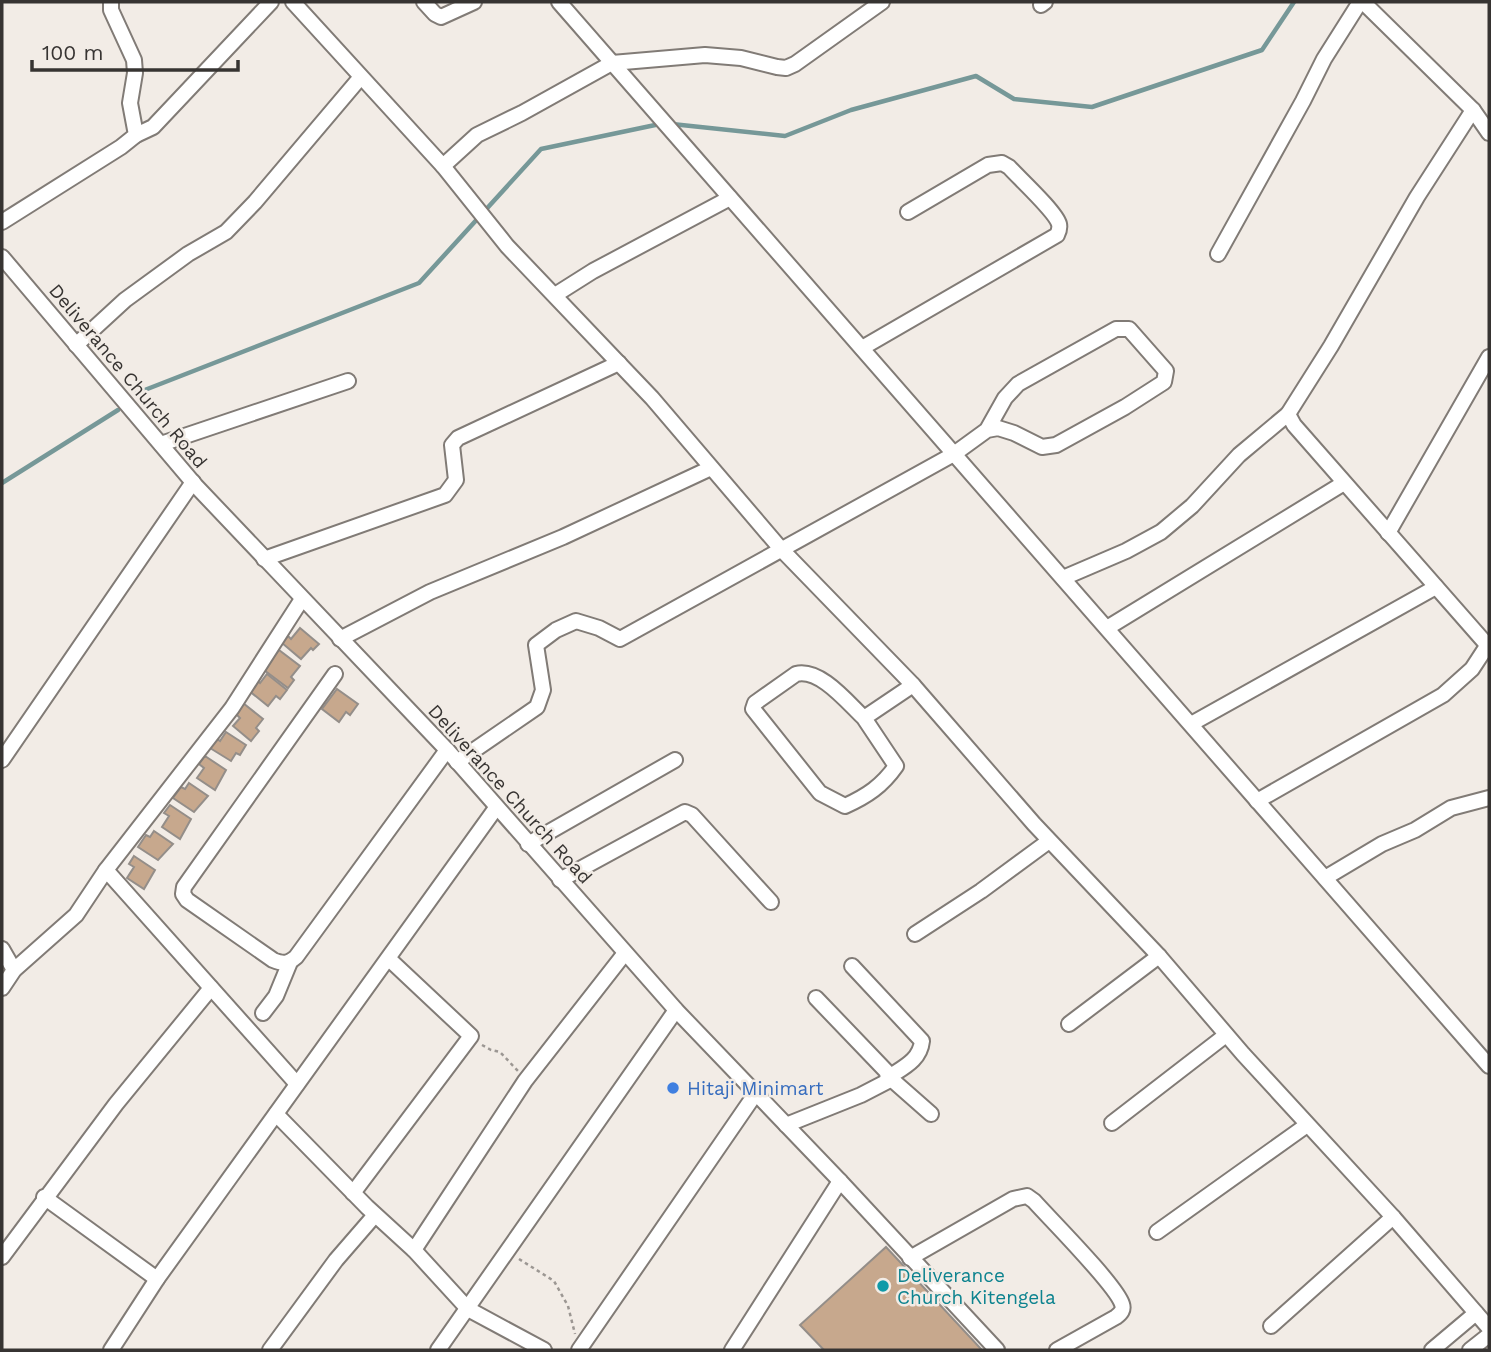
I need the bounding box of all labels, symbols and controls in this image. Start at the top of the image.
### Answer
scale bar [32,28,238,72]
text: 100 m [42,40,104,65]
street label: Deliverance Church Road [44,279,212,473]
street label: Deliverance Church Road [423,699,597,889]
place label: Hitaji Minimart [687,1077,823,1100]
marker: Hitaji Minimart [665,1080,681,1096]
place label: Deliverance Church Kitengela [897,1264,1056,1309]
marker: Deliverance Church Kitengela [875,1278,891,1294]

